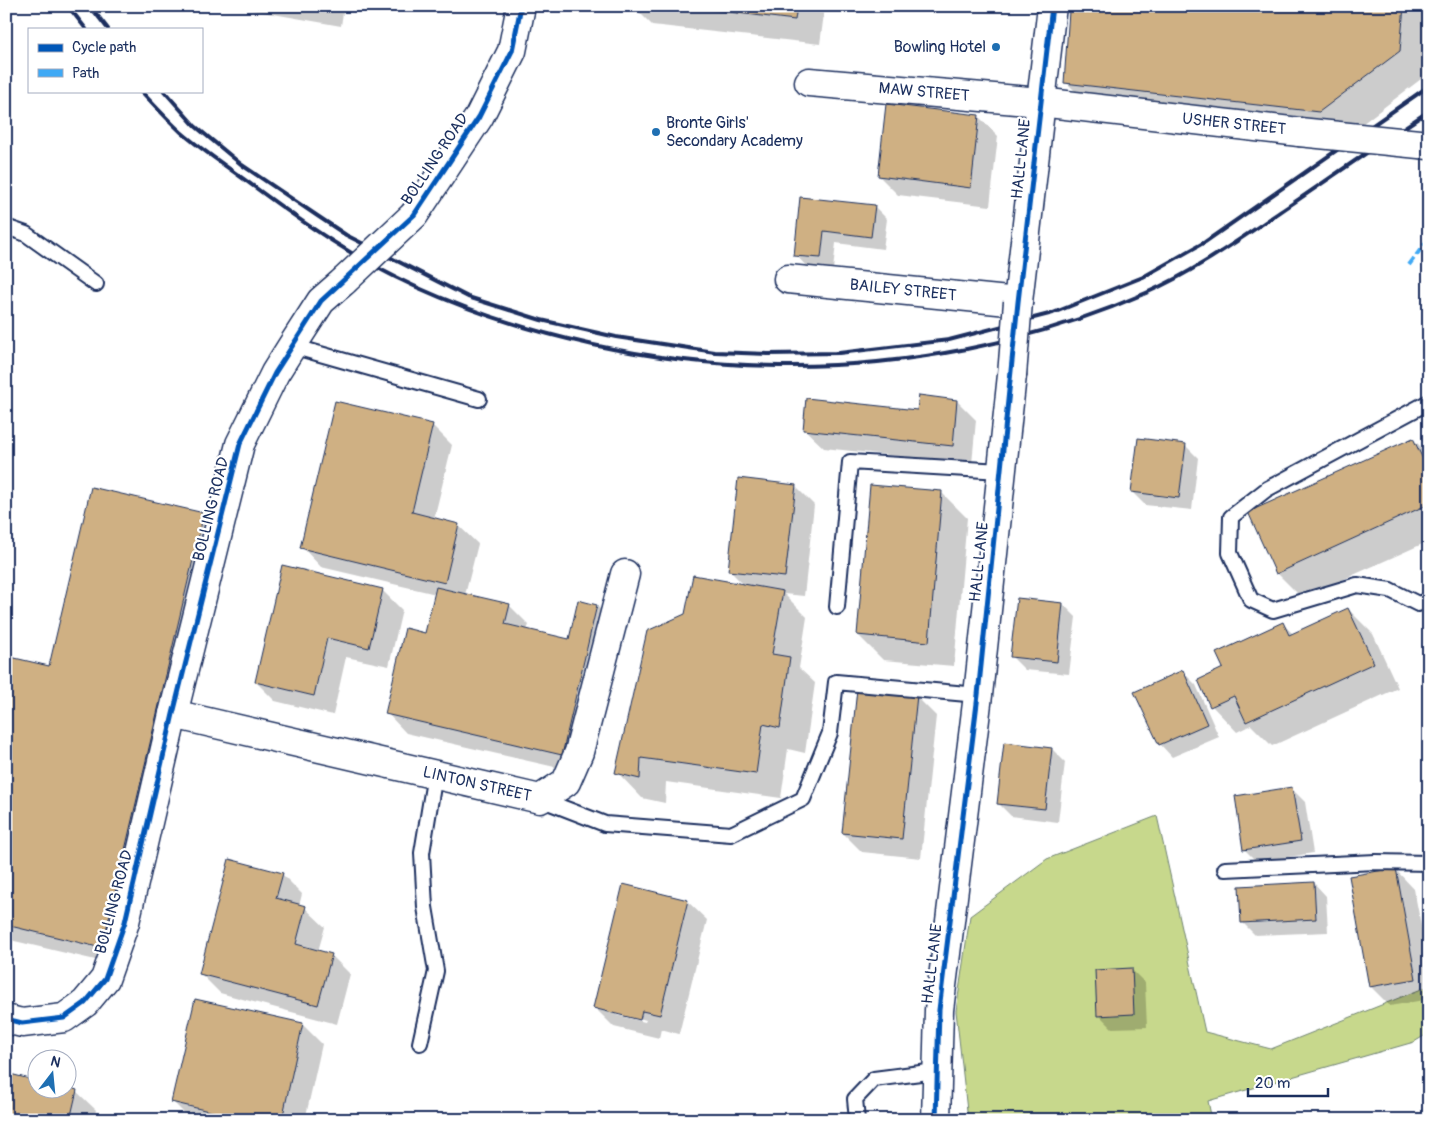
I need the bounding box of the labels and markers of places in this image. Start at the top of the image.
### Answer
place label: Bowling Hotel [894,37,986,57]
marker: Bowling Hotel [990,41,1002,53]
place label: Bronte Girls' Secondary Academy [666,113,803,151]
marker: Bronte Girls' Secondary Academy [650,126,662,138]

